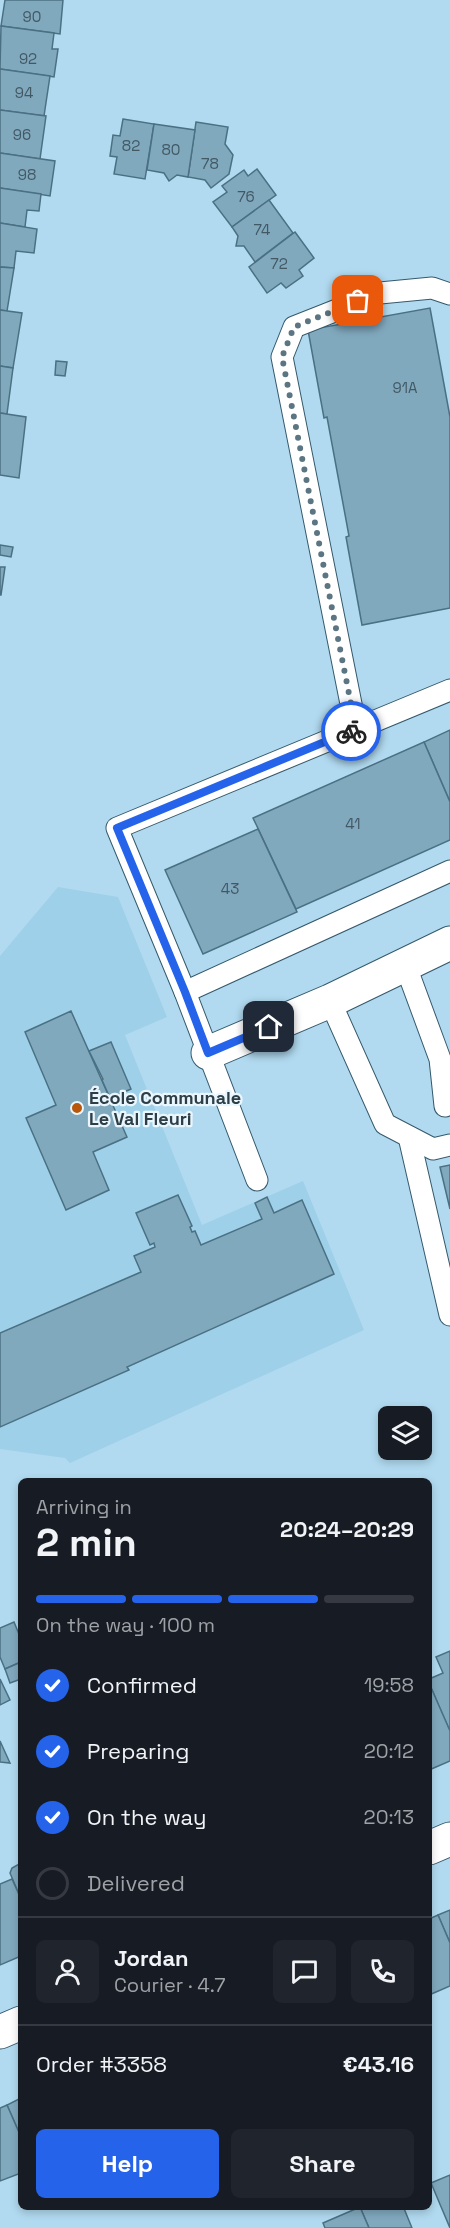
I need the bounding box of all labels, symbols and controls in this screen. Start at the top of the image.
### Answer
house number: 90 [23,7,41,26]
house number: 92 [19,49,37,68]
house number: 94 [15,83,33,102]
house number: 96 [13,125,31,144]
house number: 82 [122,136,140,155]
house number: 80 [162,140,180,159]
house number: 78 [201,154,219,173]
house number: 98 [18,165,36,184]
house number: 76 [237,187,255,206]
house number: 74 [254,220,270,239]
house number: 72 [270,254,288,273]
pin [332,275,383,326]
icon: bag [341,284,374,317]
house number: 91A [393,378,418,397]
courier [321,701,381,761]
icon: bike [335,715,368,748]
house number: 41 [345,814,361,833]
house number: 43 [221,879,239,898]
pin [243,1001,294,1052]
icon: home [252,1010,285,1043]
place label: École Communale Le Val Fleuri [89,1086,241,1130]
marker: École Communale Le Val Fleuri [70,1101,84,1115]
map controls [378,1406,432,1460]
button: layers [378,1406,432,1460]
text: Arriving in [36,1494,132,1520]
text: 20:24–20:29 [280,1515,414,1543]
text: 2 min [36,1518,137,1567]
text: On the way · 100 m [36,1612,215,1638]
icon: check [36,1669,69,1702]
text: Confirmed [87,1671,197,1699]
text: 19:58 [364,1672,414,1698]
icon: check [36,1735,69,1768]
text: Preparing [87,1737,189,1765]
text: 20:12 [364,1738,414,1764]
icon: check [36,1801,69,1834]
text: On the way [87,1803,206,1831]
text: 20:13 [364,1804,414,1830]
text: Delivered [87,1869,185,1897]
button: person [36,1940,99,2003]
button: chat [273,1940,336,2003]
button: phone [351,1940,414,2003]
text: Jordan [114,1944,189,1972]
text: Courier · 4.7 [114,1972,225,1998]
text: Order #3358 [36,2050,167,2078]
text: €43.16 [343,2050,414,2078]
button: Help [36,2129,219,2198]
button: Share [231,2129,414,2198]

